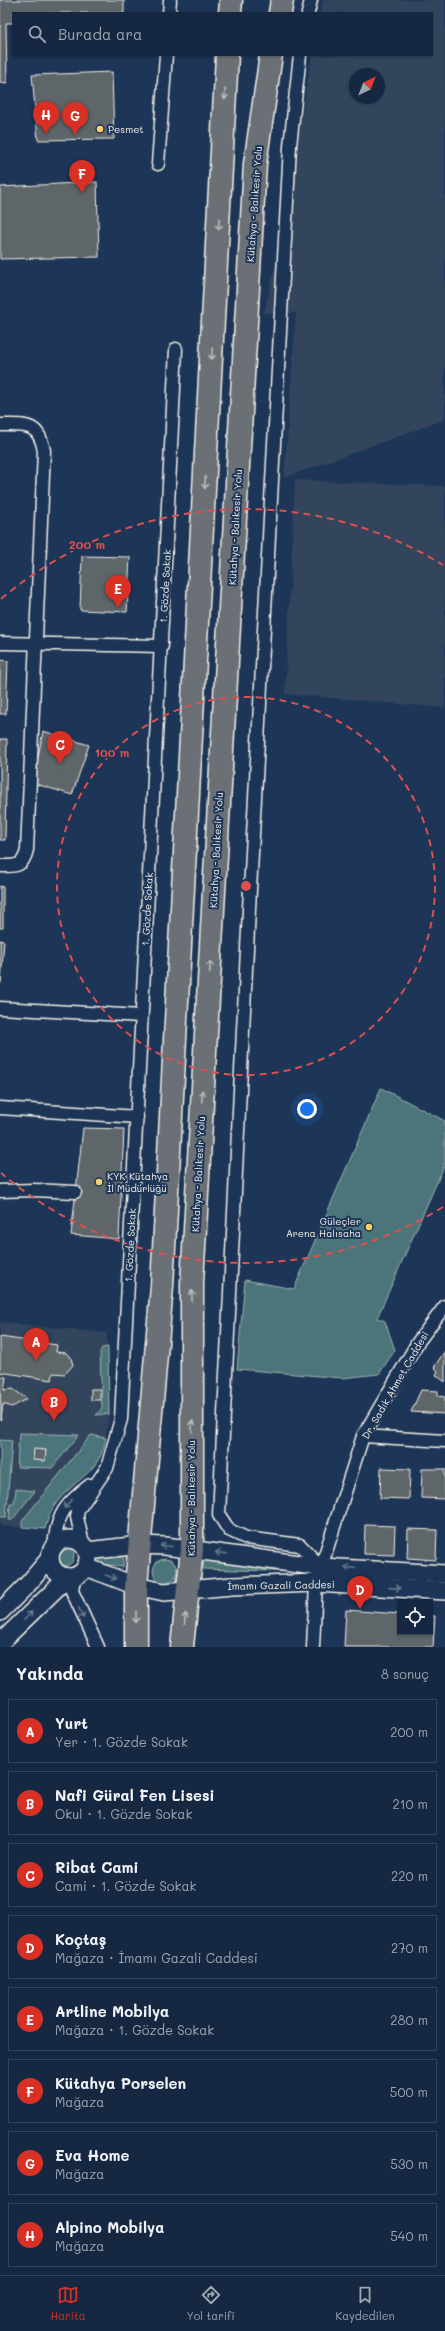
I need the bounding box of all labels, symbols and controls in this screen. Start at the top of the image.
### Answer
search box [12,12,433,56]
icon: search [26,23,48,45]
text: Burada ara [58,24,142,44]
north arrow [349,68,385,104]
one-way arrow [221,87,229,100]
pin: H [33,101,59,134]
pin: G [62,102,88,135]
place label: Pesmet [108,122,144,136]
marker: Pesmet [95,124,105,134]
street label: Kütahya - Balıkesir Yolu [243,146,265,262]
pin: F [69,160,95,193]
one-way arrow [216,217,223,230]
one-way arrow [209,347,216,360]
street label: Kütahya - Balıkesir Yolu [225,469,245,585]
one-way arrow [202,476,209,489]
text: 200 m [69,536,105,552]
street label: 1. Gözde Sokak [156,549,174,623]
pin: E [105,575,131,608]
pin: C [47,731,73,764]
text: 100 m [95,744,129,760]
street label: Kütahya - Balıkesir Yolu [206,792,226,908]
street label: 1. Gözde Sokak [138,872,156,946]
centre of rings [239,879,253,893]
one-way arrow [206,961,213,974]
one-way arrow [199,1090,206,1103]
your location [297,1099,317,1119]
street label: Kütahya - Balıkesir Yolu [188,1116,208,1232]
place label: KYK Kütahya İl Müdürlüğü [107,1169,168,1195]
marker: KYK Kütahya İl Müdürlüğü [94,1177,104,1187]
street label: 1. Gözde Sokak [121,1208,139,1282]
place label: Güleçler Arena Halısaha [286,1214,361,1240]
marker: Güleçler Arena Halısaha [364,1222,374,1232]
one-way arrow [188,1290,196,1303]
pin: A [23,1328,49,1361]
street label: Dr. Sadık Ahmet Caddesi [358,1329,432,1441]
pin: B [41,1388,67,1421]
one-way arrow [188,1420,196,1433]
street label: Kütahya - Balıkesir Yolu [184,1440,198,1556]
one-way arrow [63,1499,72,1510]
one-way arrow [160,1543,173,1550]
one-way arrow [215,1549,228,1557]
one-way arrow [344,1565,357,1572]
one-way arrow [104,1574,116,1582]
pin: D [347,1576,373,1609]
street label: İmamı Gazali Caddesi [227,1577,335,1593]
one-way arrow [388,1584,401,1591]
map controls [397,1599,433,1635]
button: locate [397,1599,433,1635]
one-way arrow [78,1606,86,1618]
one-way arrow [132,1610,140,1623]
one-way arrow [23,1611,33,1621]
one-way arrow [182,1613,189,1626]
text: Yakında [16,1662,84,1684]
text: 8 sonuç [381,1665,429,1682]
text: Yurt [55,1713,88,1733]
text: A [25,1723,35,1740]
text: 200 m [390,1723,428,1740]
text: Yer · 1. Gözde Sokak [55,1733,188,1750]
text: Nafi Güral Fen Lisesi [55,1785,215,1805]
text: B [26,1795,34,1812]
text: 210 m [392,1795,428,1812]
text: Okul · 1. Gözde Sokak [55,1805,192,1822]
text: Ribat Cami [55,1857,139,1877]
text: C [25,1867,35,1884]
text: 220 m [391,1867,428,1884]
text: Cami · 1. Gözde Sokak [55,1877,196,1894]
text: Koçtaş [55,1929,106,1949]
text: D [25,1939,35,1956]
text: 270 m [391,1939,428,1956]
text: Mağaza · İmamı Gazali Caddesi [55,1949,258,1966]
text: Artline Mobilya [55,2001,169,2021]
text: E [26,2011,34,2028]
text: 280 m [390,2011,428,2028]
text: Mağaza · 1. Gözde Sokak [55,2021,214,2038]
text: Kütahya Porselen [55,2073,186,2093]
text: F [26,2083,34,2100]
text: 500 m [390,2083,428,2100]
text: Mağaza [55,2093,104,2110]
text: Eva Home [55,2145,129,2165]
text: G [25,2155,35,2172]
text: 530 m [390,2155,428,2172]
text: Mağaza [55,2165,104,2182]
text: Alpino Mobilya [55,2217,164,2237]
text: H [25,2227,35,2244]
text: 540 m [390,2227,428,2244]
text: Mağaza [55,2237,104,2254]
tab: Harita [50,2284,86,2323]
tab: Yol tarifi [186,2284,235,2323]
tab: Kaydedilen [336,2284,395,2323]

